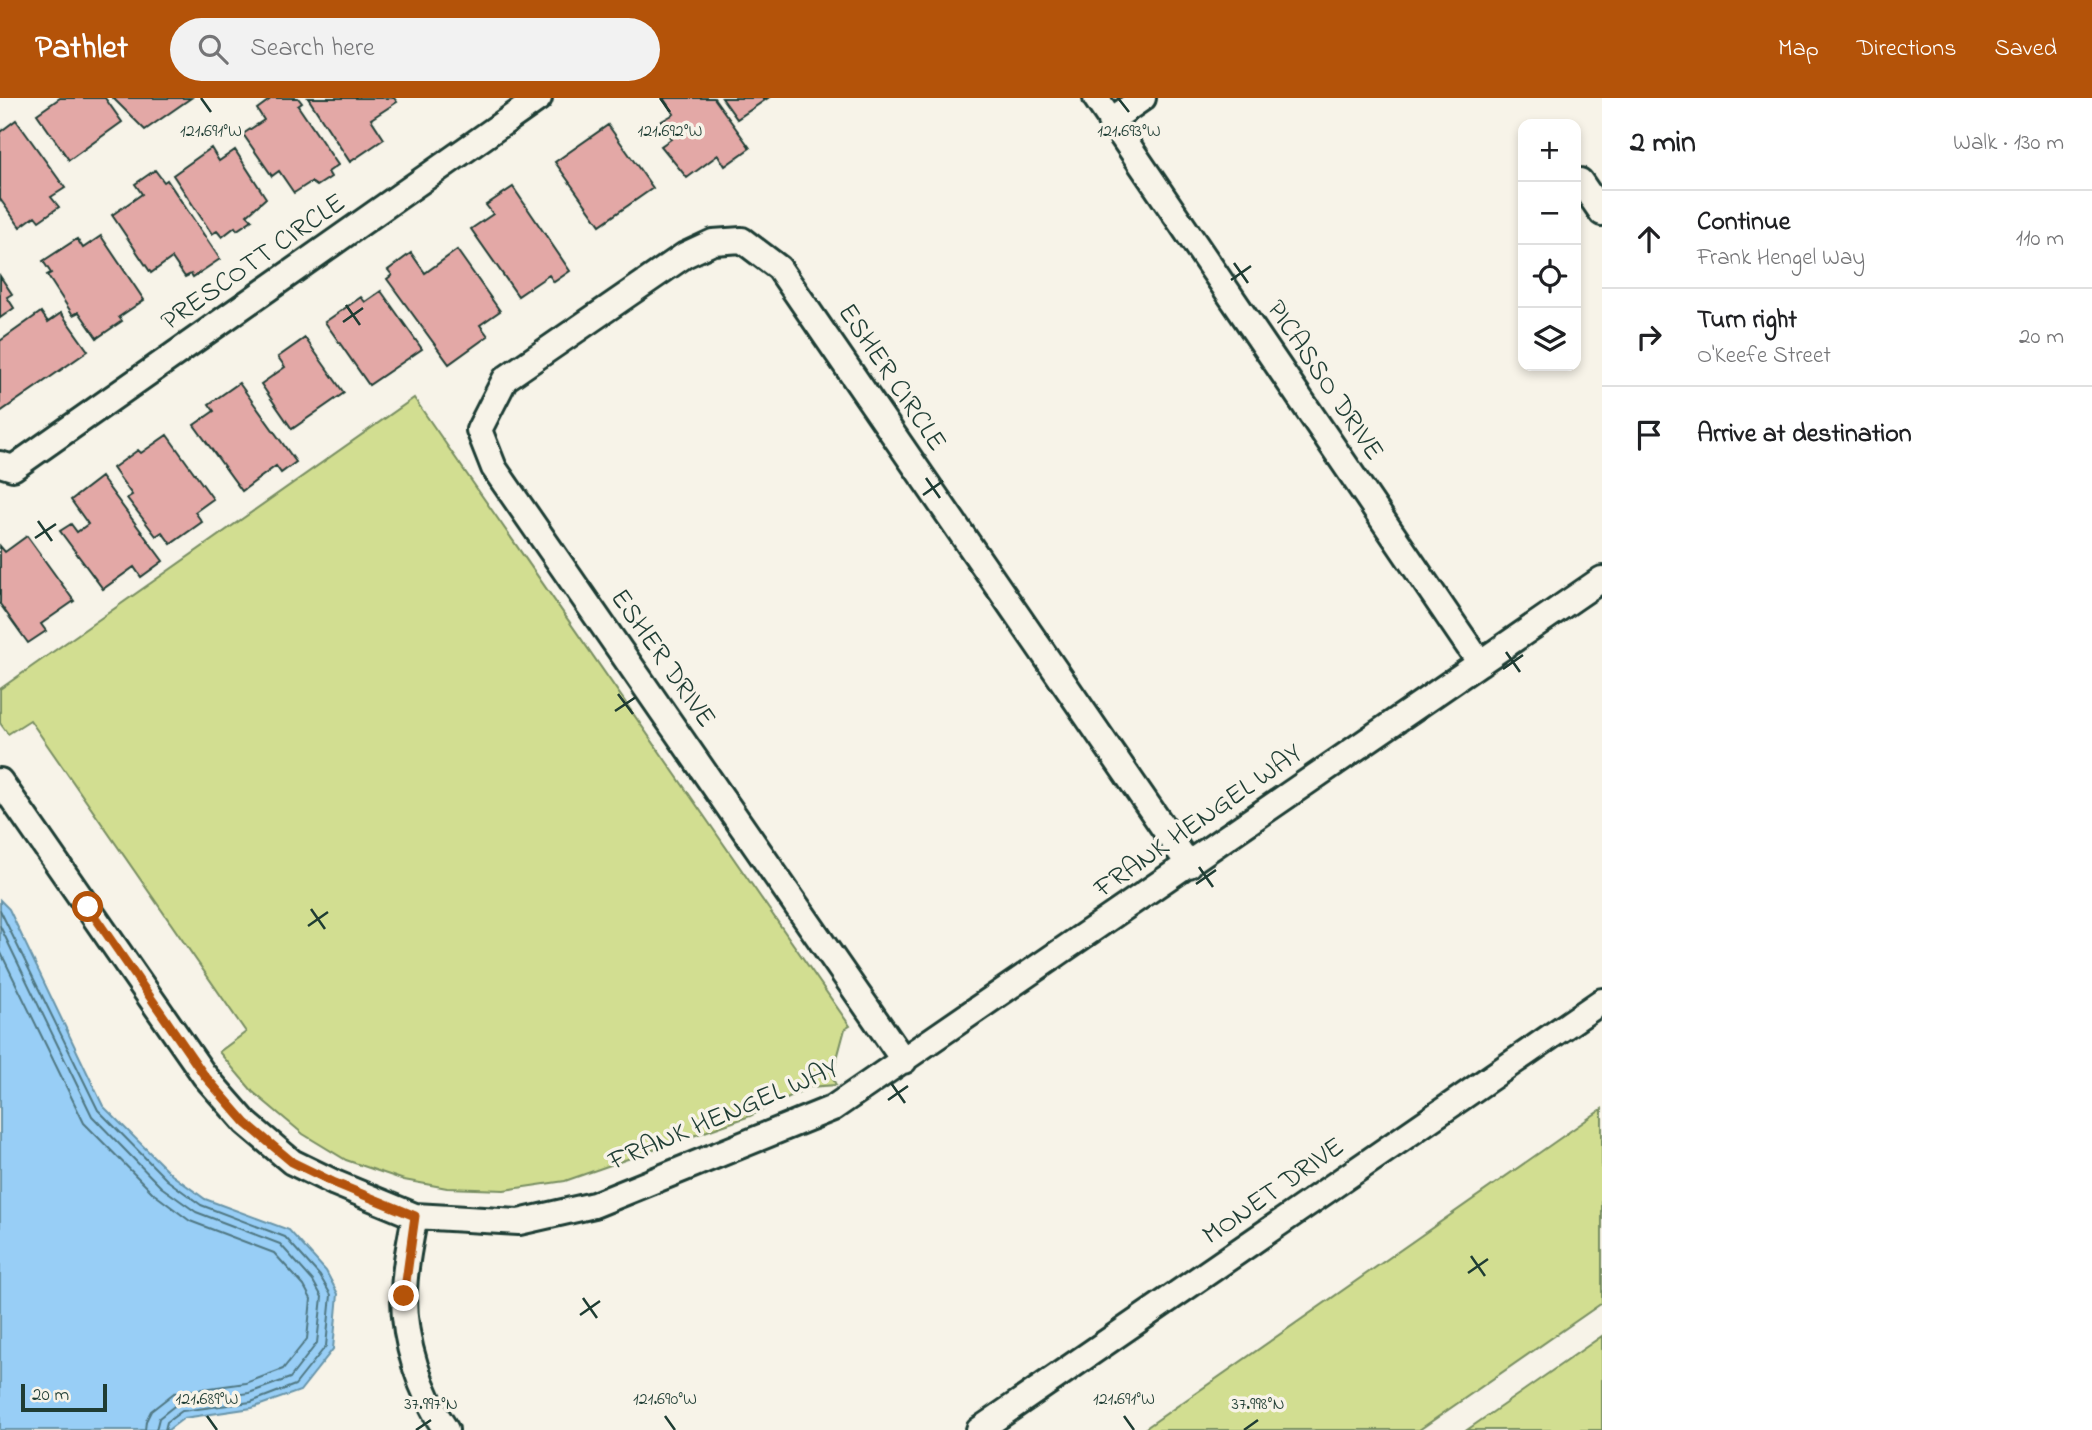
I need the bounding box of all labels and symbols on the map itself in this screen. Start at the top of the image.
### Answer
text: 121.691°W [180,119,242,145]
text: 121.692°W [637,119,703,145]
text: 121.693°W [1097,119,1161,145]
street label: PRESCOTT CIRCLE [153,184,355,342]
street label: PICASSO DRIVE [1255,292,1393,470]
street label: ESHER CIRCLE [826,296,956,460]
street label: ESHER DRIVE [599,581,725,737]
street label: FRANK HENGEL WAY [1086,735,1312,910]
route start [72,891,103,922]
street label: FRANK HENGEL WAY [602,1049,845,1183]
street label: MONET DRIVE [1195,1128,1353,1256]
route end [388,1280,419,1311]
scale bar [21,1381,107,1413]
text: 121.689°W [176,1387,239,1413]
text: 121.690°W [633,1387,697,1413]
text: 121.691°W [1093,1387,1155,1413]
text: 37.997°N [404,1392,458,1418]
text: 37.998°N [1231,1392,1285,1418]

